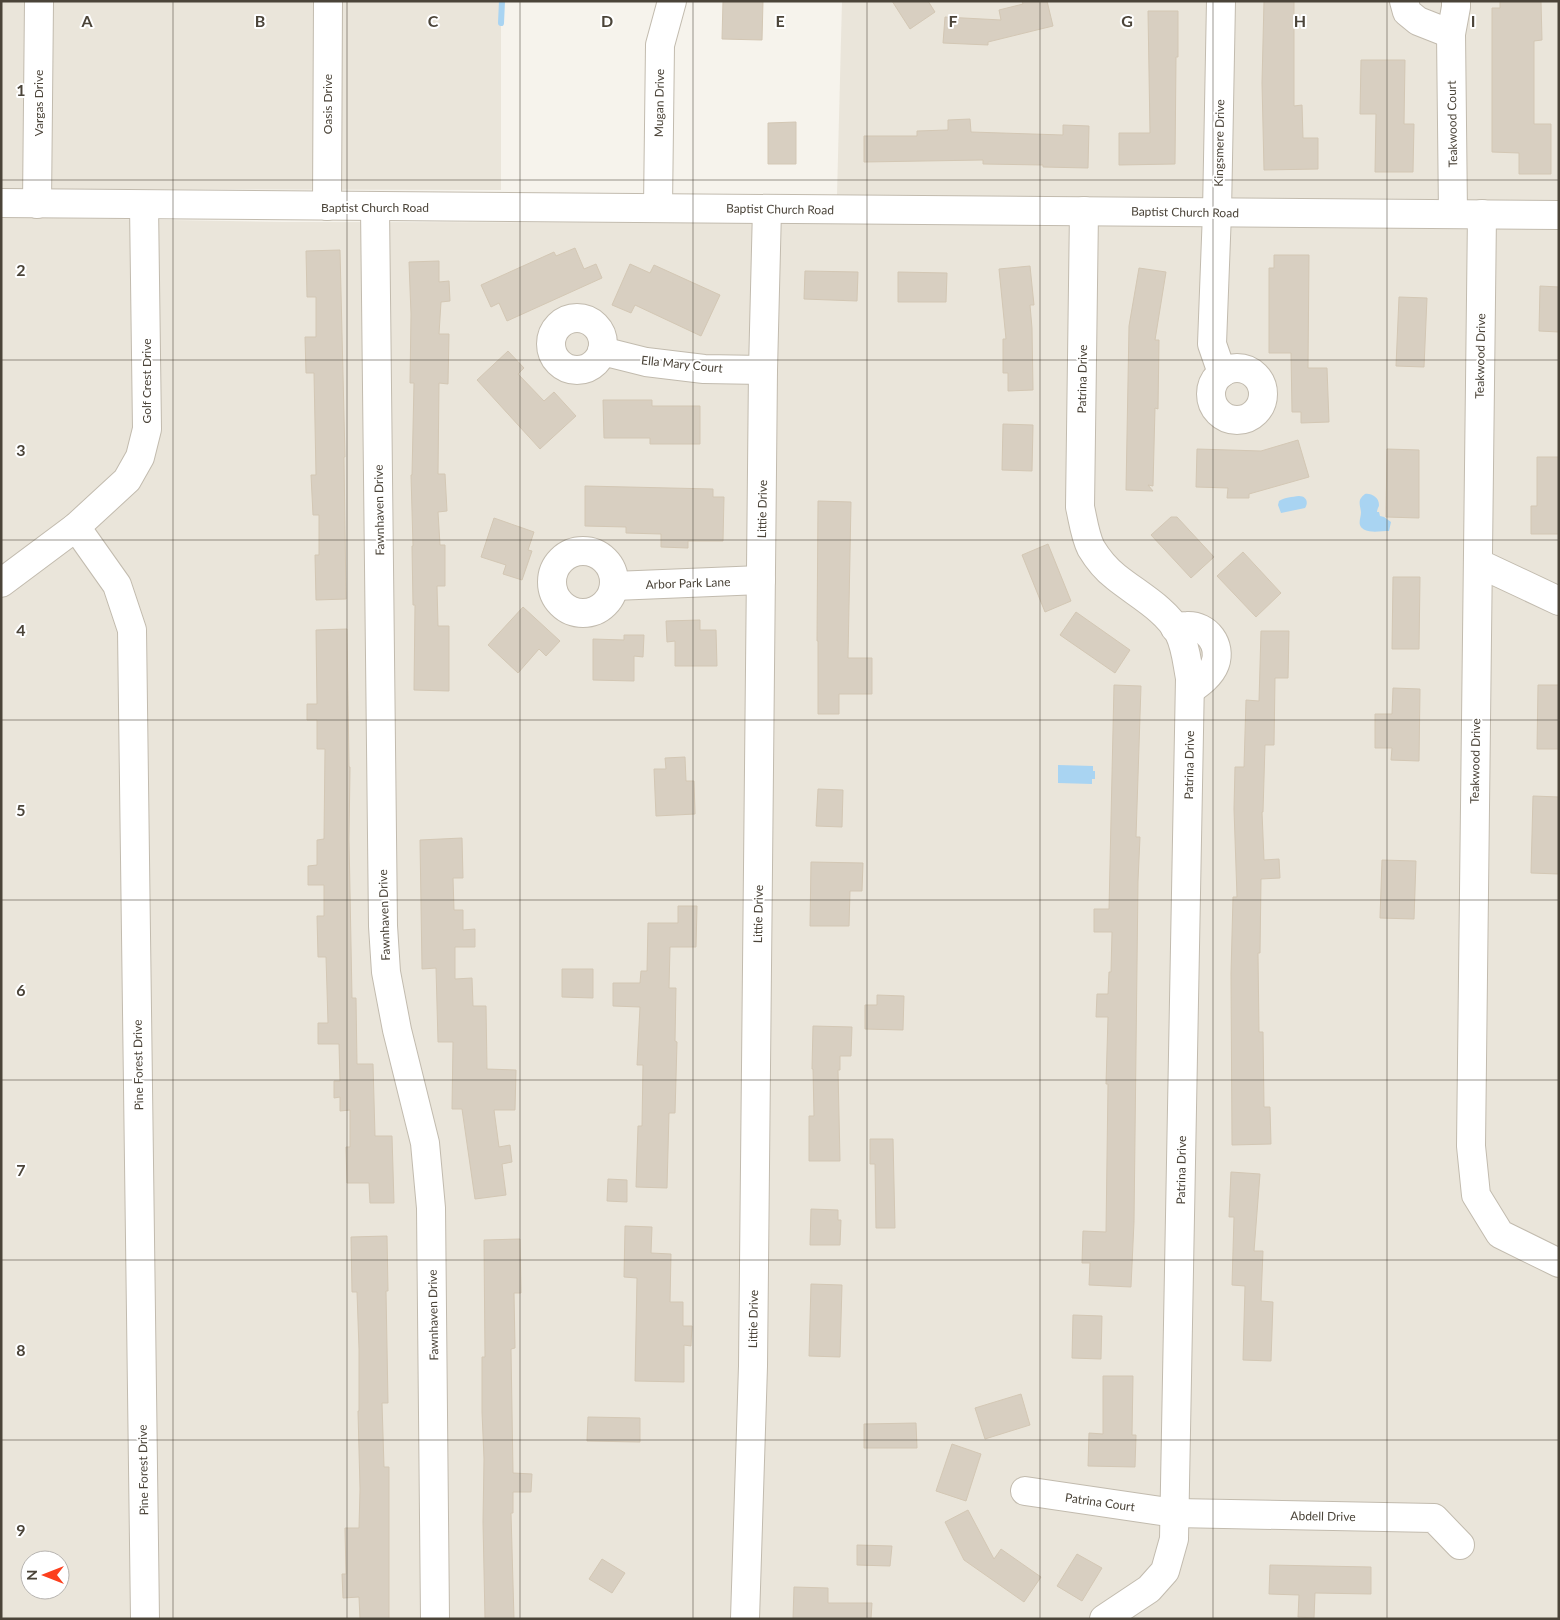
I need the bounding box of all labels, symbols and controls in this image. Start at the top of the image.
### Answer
text: A [80,11,93,30]
text: B [255,11,265,30]
text: C [428,11,439,30]
text: D [601,11,613,30]
text: E [775,11,785,30]
text: F [948,11,958,30]
text: G [1121,11,1133,30]
text: H [1294,11,1306,30]
text: I [1471,11,1475,30]
street label: Mugan Drive [651,69,667,137]
street label: Vargas Drive [31,70,46,136]
street label: Oasis Drive [320,74,335,134]
text: 1 [16,80,26,99]
street label: Teakwood Court [1444,80,1460,168]
street label: Kingsmere Drive [1211,99,1227,187]
street label: Baptist Church Road [321,200,429,215]
street label: Baptist Church Road [726,201,834,217]
street label: Baptist Church Road [1131,204,1239,220]
text: 2 [16,260,26,279]
street label: Teakwood Drive [1472,313,1488,399]
street label: Golf Crest Drive [139,338,154,424]
street label: Patrina Drive [1074,344,1090,414]
street label: Ella Mary Court [640,352,724,376]
text: 3 [16,440,26,459]
street label: Fawnhaven Drive [371,464,387,556]
street label: Littie Drive [754,480,770,538]
street label: Arbor Park Lane [645,574,731,592]
text: 4 [16,620,26,639]
street label: Teakwood Drive [1467,718,1483,804]
street label: Patrina Drive [1181,730,1197,800]
text: 5 [16,800,26,819]
street label: Fawnhaven Drive [375,869,393,961]
street label: Littie Drive [750,885,766,943]
text: 6 [16,980,26,999]
street label: Pine Forest Drive [130,1019,146,1111]
street label: Patrina Drive [1173,1135,1189,1205]
text: 7 [16,1160,26,1179]
street label: Fawnhaven Drive [425,1269,441,1361]
street label: Littie Drive [745,1290,761,1348]
text: 8 [16,1340,26,1359]
street label: Pine Forest Drive [135,1424,151,1516]
street label: Patrina Court [1064,1490,1137,1514]
street label: Abdell Drive [1290,1508,1356,1524]
text: 9 [16,1520,26,1539]
north arrow [20,1550,70,1600]
text: N [23,1570,40,1580]

